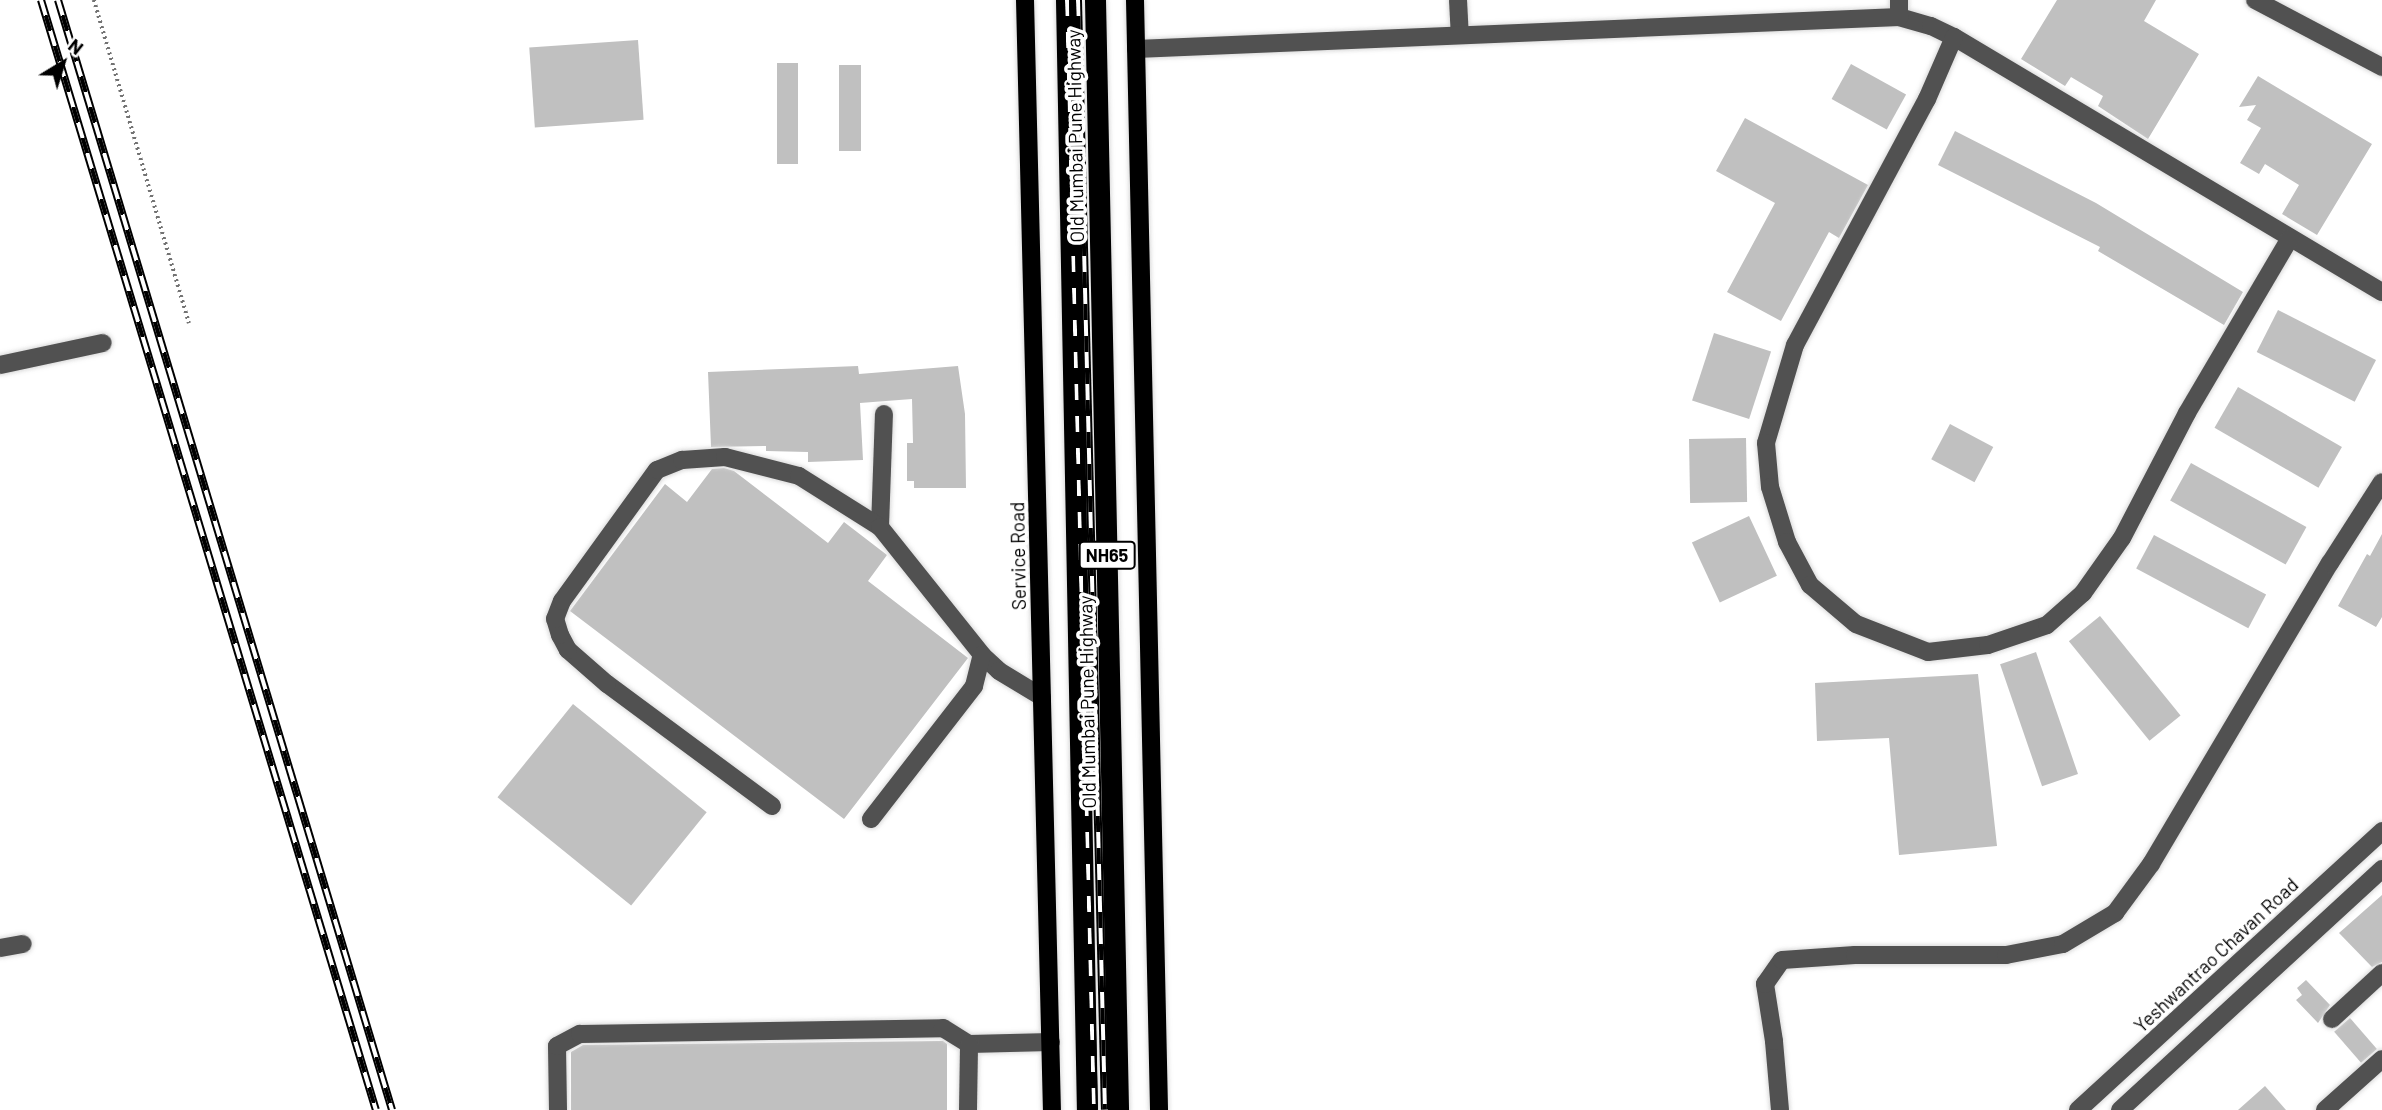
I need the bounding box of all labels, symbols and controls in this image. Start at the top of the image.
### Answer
north arrow [28,28,98,98]
street label: Old Mumbai Pune Highway [1062,29,1088,243]
text: N [64,33,88,59]
street label: Service Road [1006,502,1030,610]
road number: NH65 [1077,540,1137,570]
street label: Old Mumbai Pune Highway [1074,595,1100,809]
street label: Yeshwantrao Chavan Road [2129,873,2303,1037]

